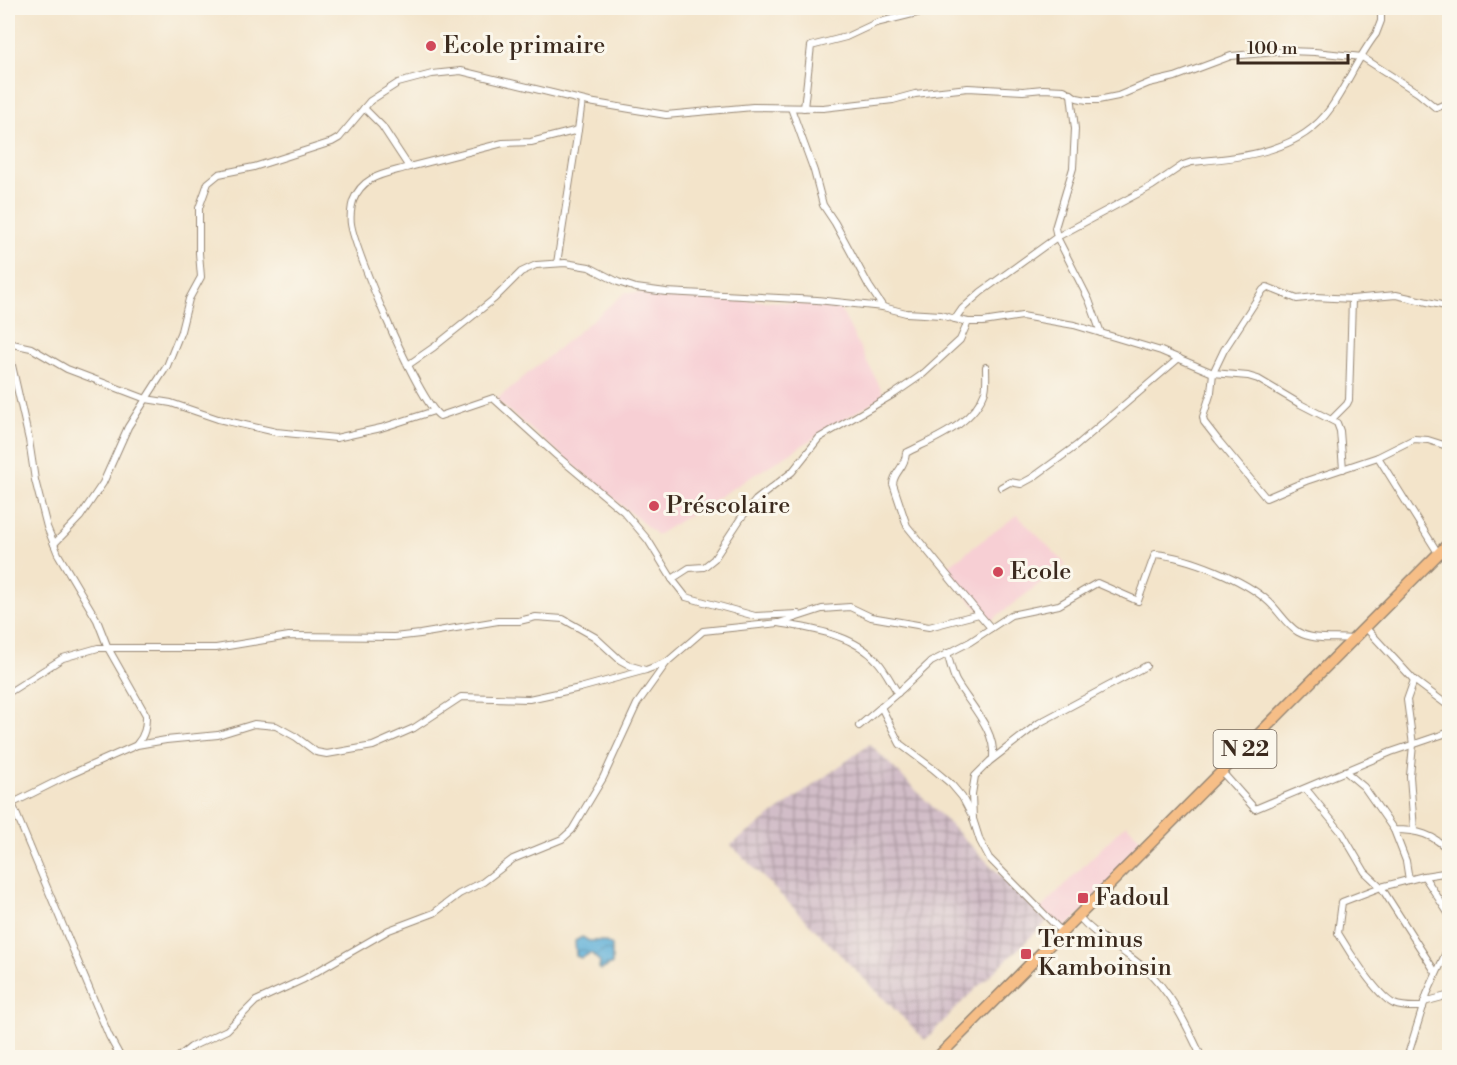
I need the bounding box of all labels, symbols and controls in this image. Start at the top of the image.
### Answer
scale bar [1238,27,1348,65]
place label: Ecole primaire [443,31,605,61]
text: 100 m [1247,37,1298,60]
marker: Ecole primaire [424,39,438,53]
place label: Préscolaire [666,491,790,521]
marker: Préscolaire [647,499,661,513]
place label: Ecole [1010,557,1071,587]
marker: Ecole [991,565,1005,579]
road number: N 22 [1214,730,1276,768]
place label: Fadoul [1095,883,1169,913]
marker: Fadoul [1076,891,1090,905]
place label: Terminus Kamboinsin [1038,925,1172,983]
marker: Terminus Kamboinsin [1019,947,1033,961]

